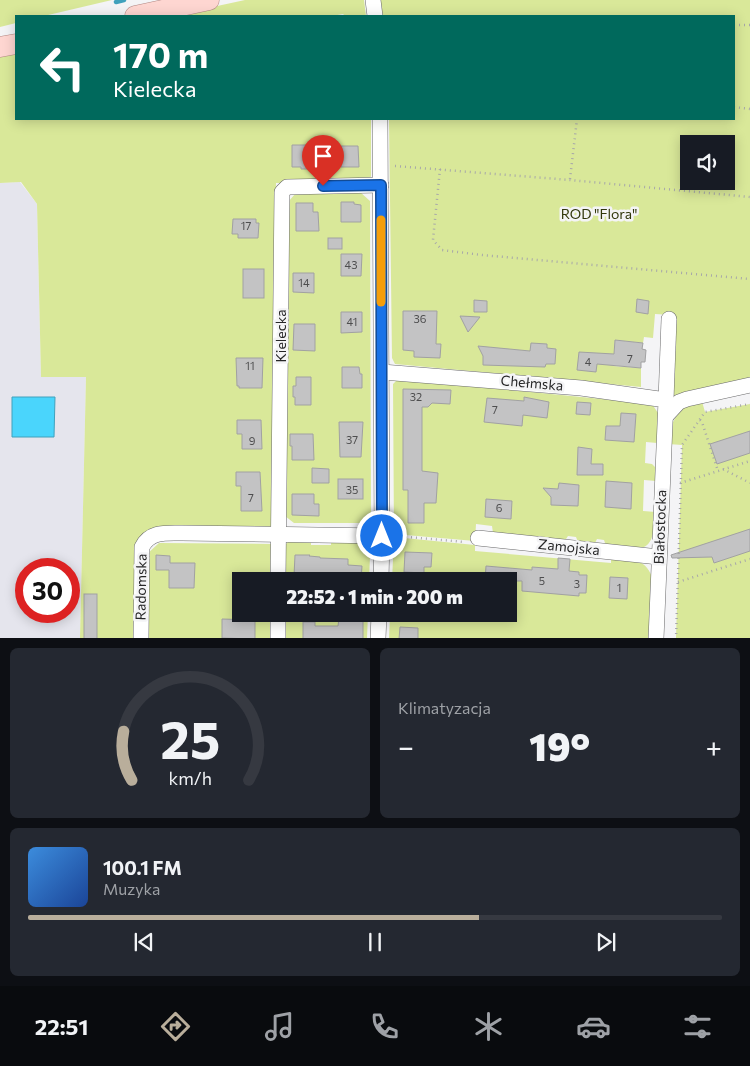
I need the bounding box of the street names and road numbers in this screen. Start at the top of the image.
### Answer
street label: Kielecka [272,309,289,363]
street label: Chełmska [500,371,564,394]
street label: Białostocka [650,489,669,565]
street label: Zamojska [537,535,601,558]
street label: Radomska [131,554,150,620]

